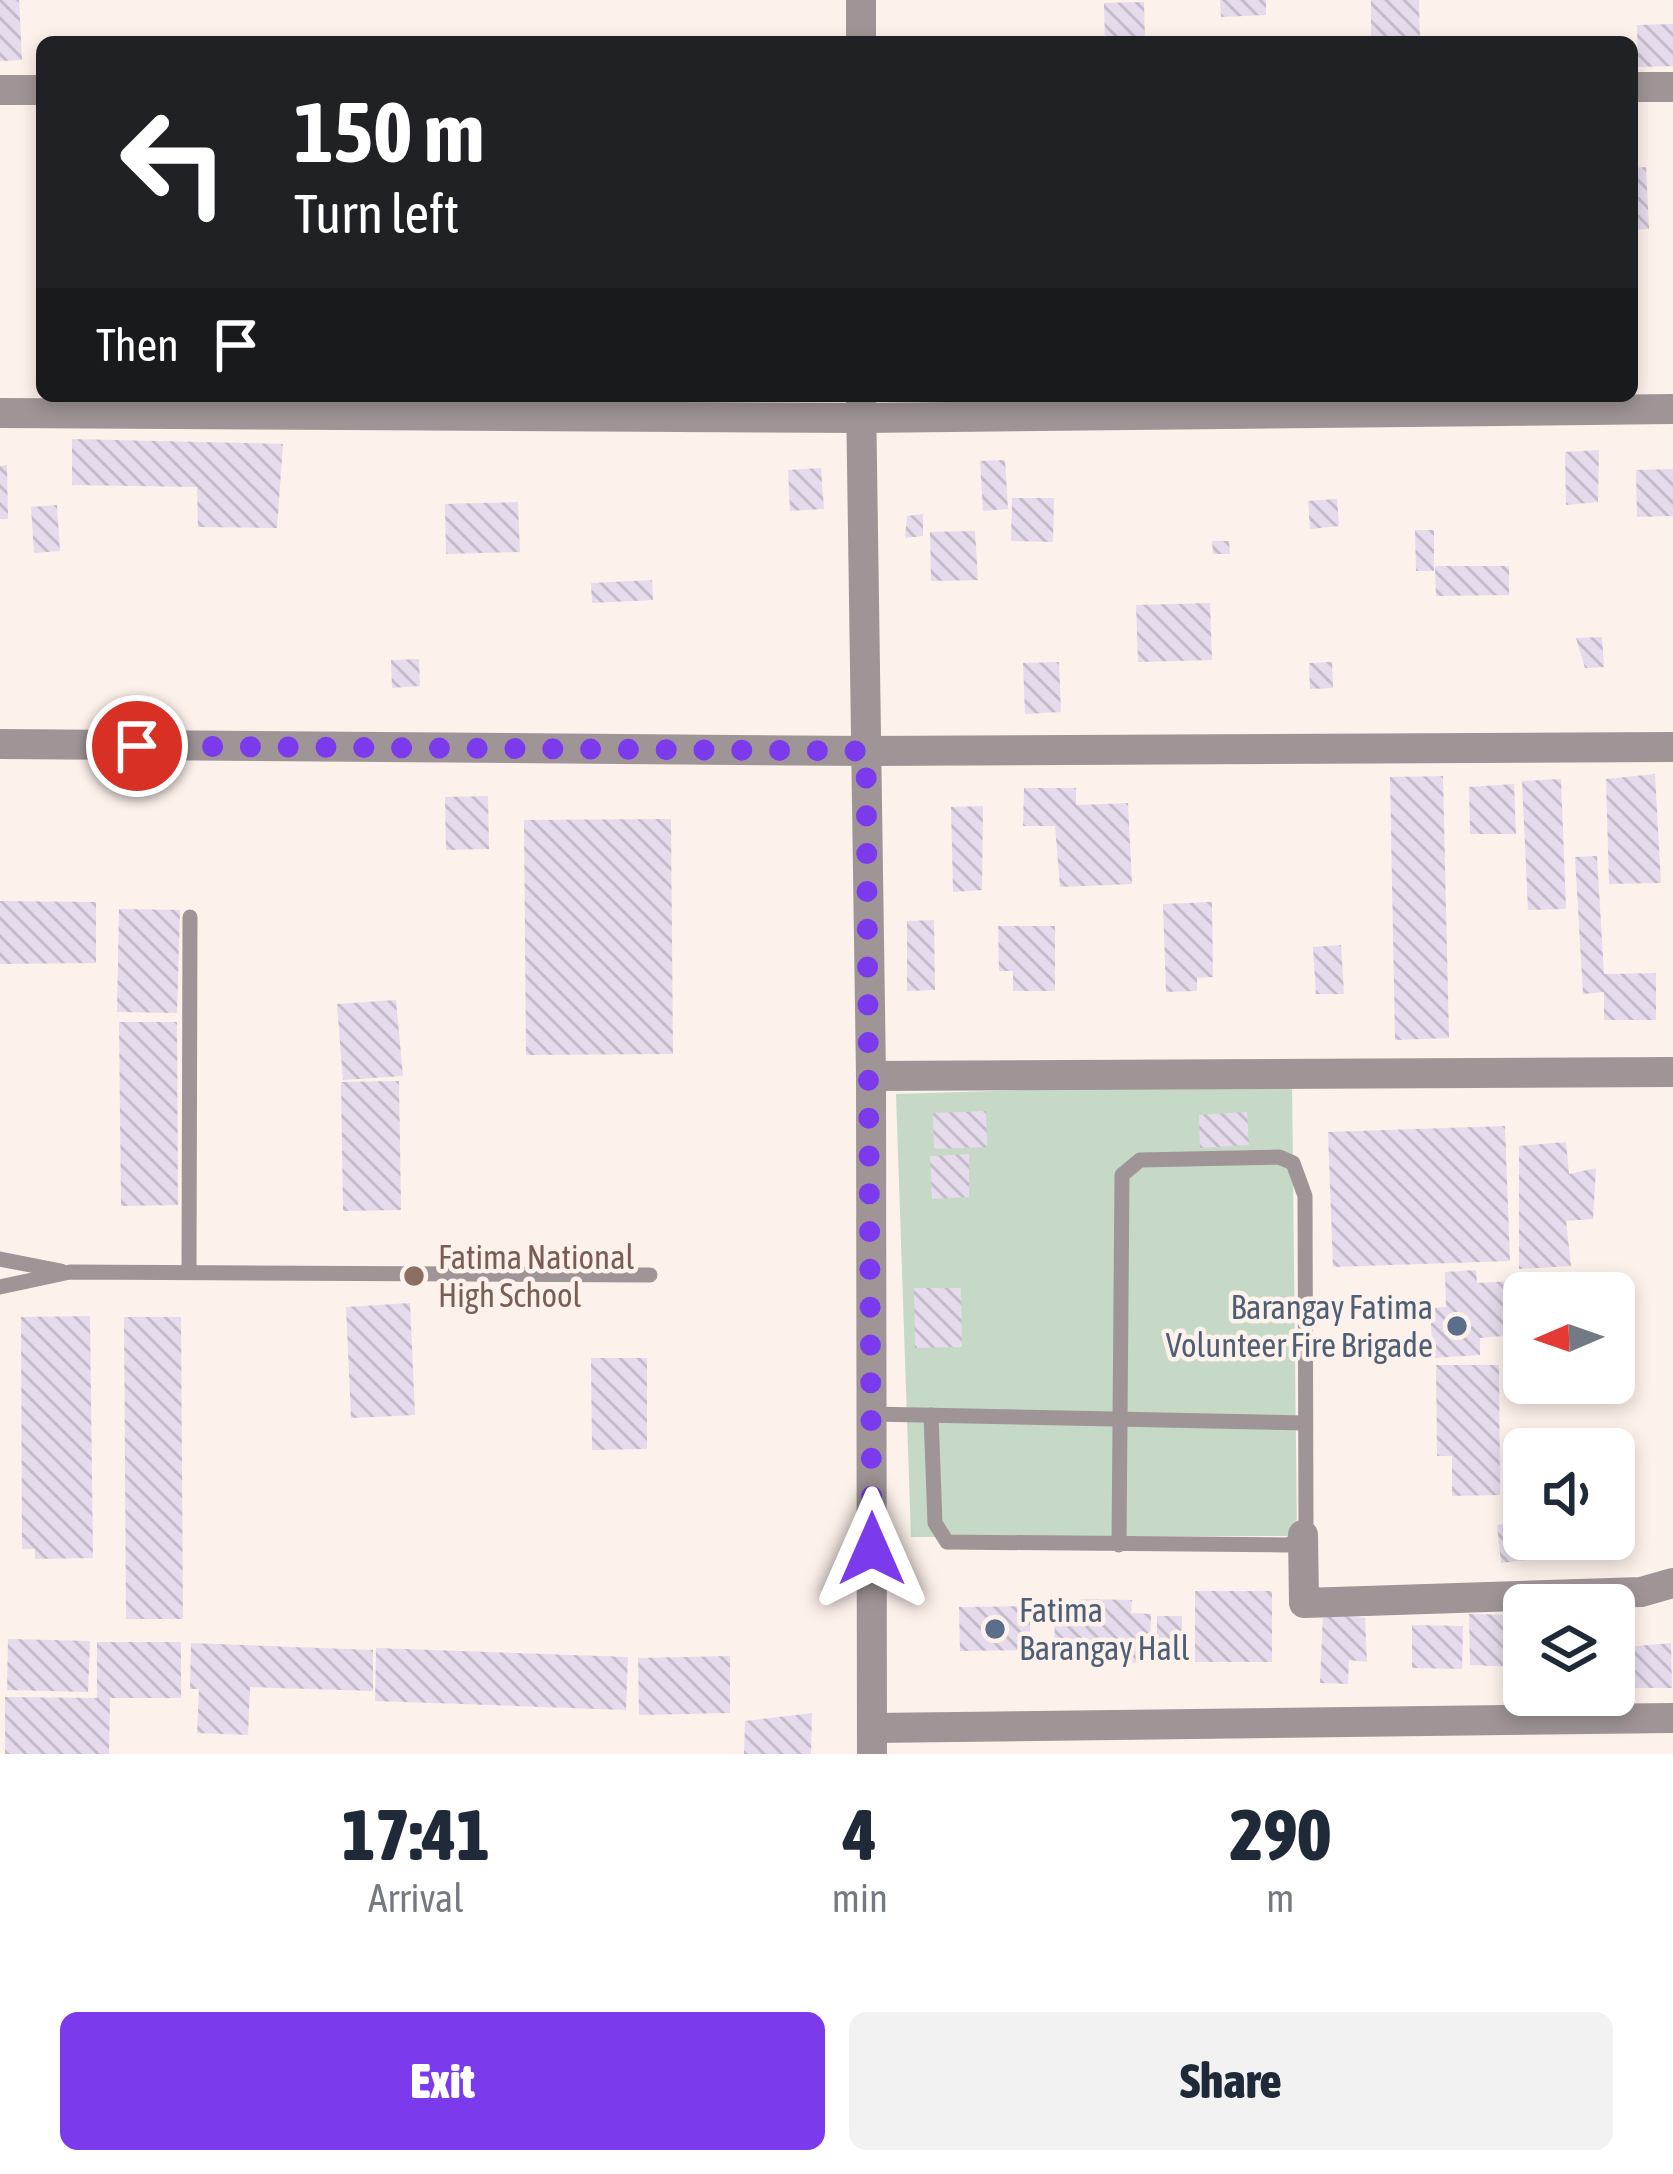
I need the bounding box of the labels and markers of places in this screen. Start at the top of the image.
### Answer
pin [86,695,188,797]
place label: Fatima National High School [438,1238,634,1314]
marker: Fatima National High School [401,1263,427,1289]
place label: Barangay Fatima Volunteer Fire Brigade [1166,1288,1433,1364]
marker: Barangay Fatima Volunteer Fire Brigade [1444,1313,1470,1339]
place label: Fatima Barangay Hall [1019,1591,1190,1667]
marker: Fatima Barangay Hall [982,1616,1008,1642]

